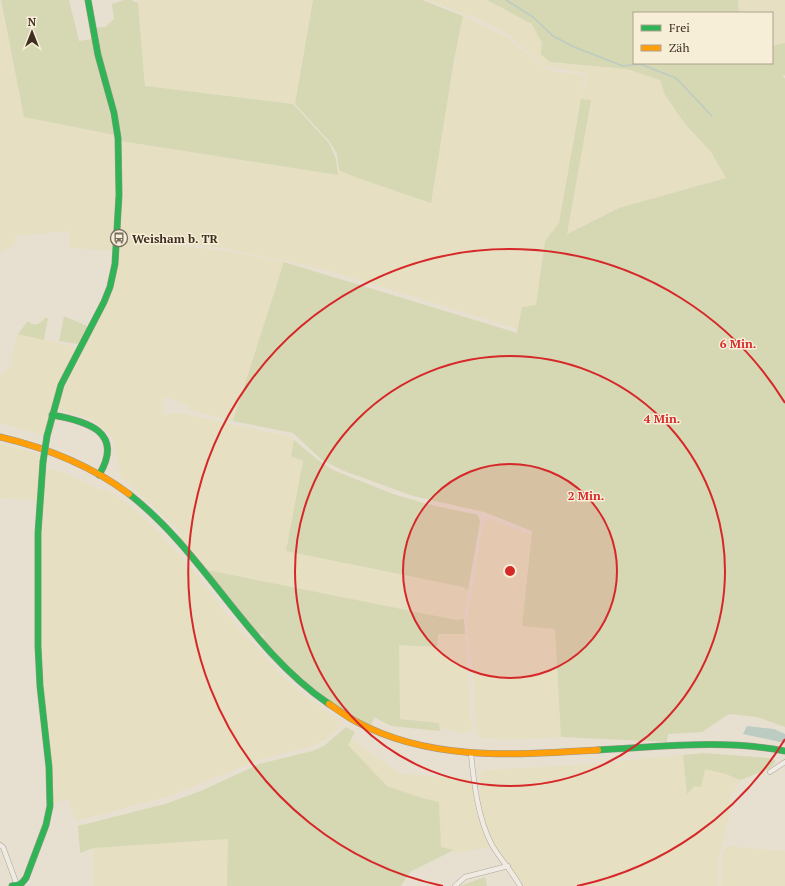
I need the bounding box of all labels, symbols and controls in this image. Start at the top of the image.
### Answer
north arrow [12,12,52,52]
legend [633,12,773,64]
text: N [28,15,37,29]
text: Frei [669,20,690,35]
text: Zäh [669,40,689,55]
bus stop icon: Weisham b. TR [109,228,129,248]
place label: Weisham b. TR [132,231,218,246]
text: 6 Min. [720,336,756,351]
text: 4 Min. [644,411,680,426]
text: 2 Min. [568,488,604,503]
centre of rings [503,564,517,578]

